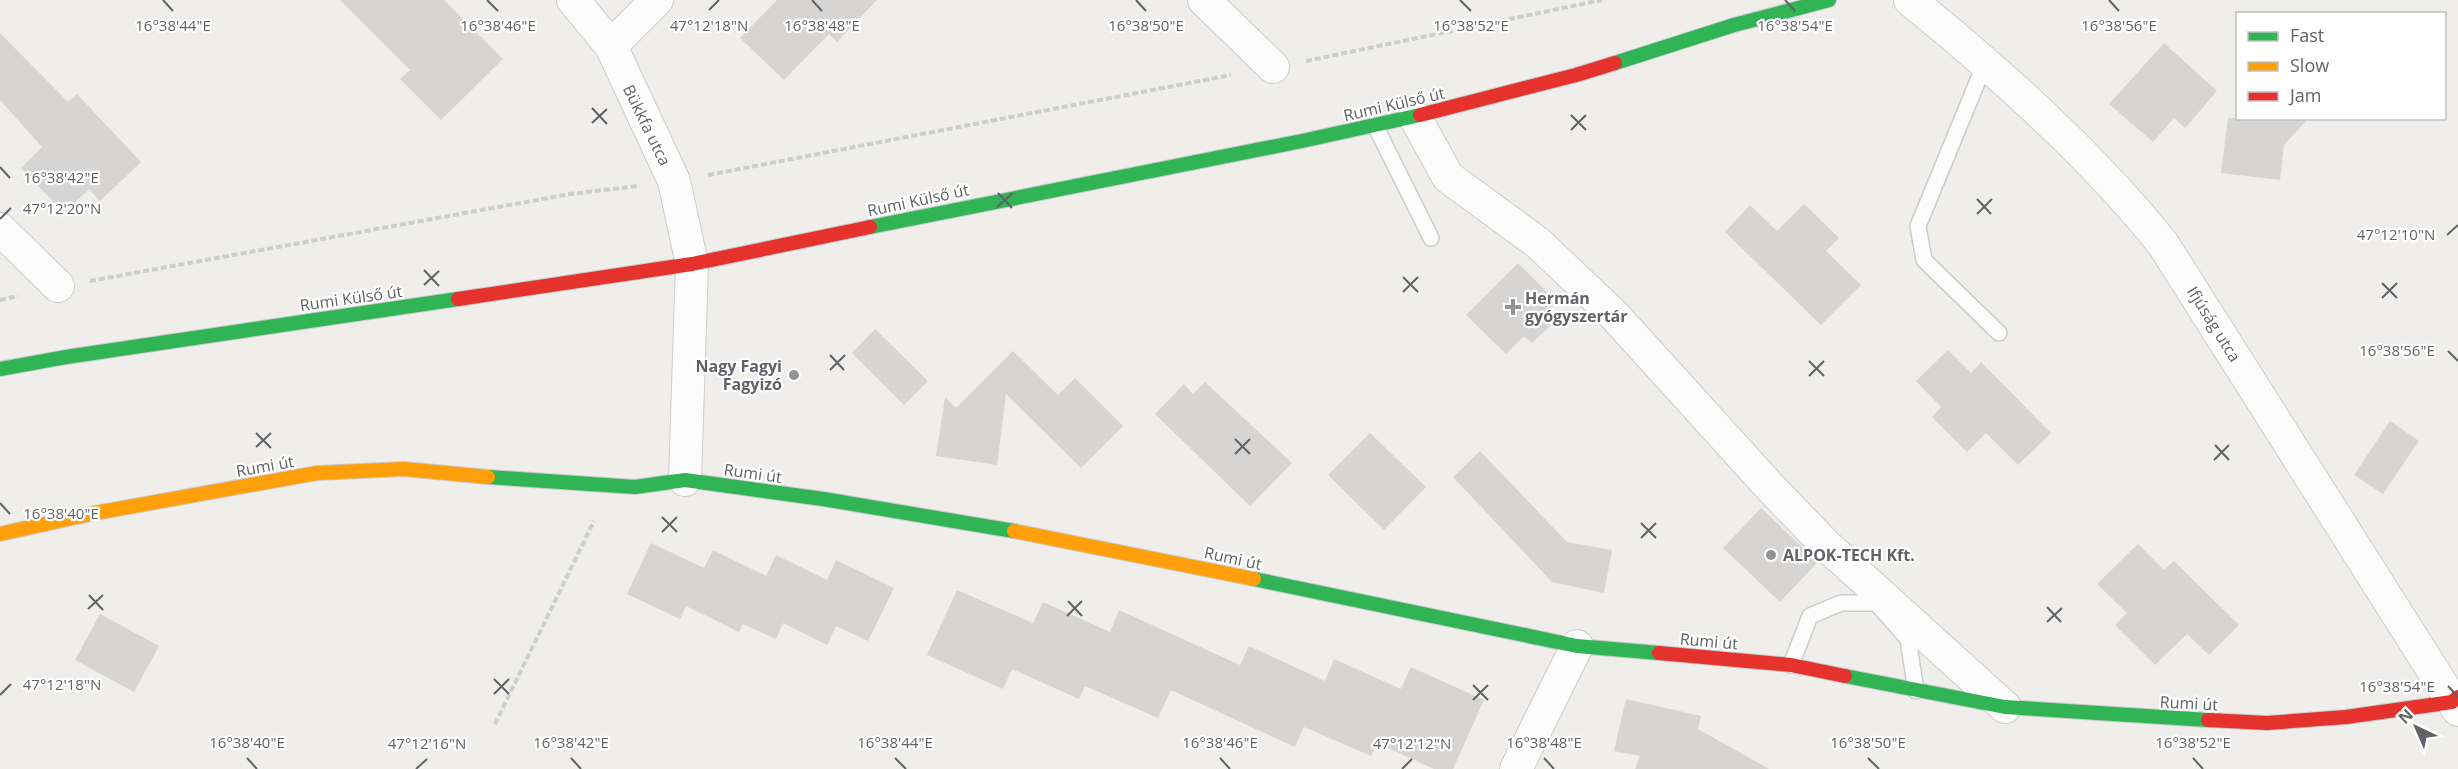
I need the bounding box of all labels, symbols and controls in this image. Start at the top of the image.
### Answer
legend [2236,12,2446,120]
text: 16°38'44"E [135,15,211,35]
text: 16°38'46"E [460,15,536,35]
text: 47°12'18"N [670,15,748,35]
text: 16°38'48"E [784,15,860,35]
text: 16°38'50"E [1108,15,1184,35]
text: 16°38'52"E [1433,15,1509,35]
text: 16°38'54"E [1757,15,1833,35]
text: 16°38'56"E [2081,15,2157,35]
text: Fast [2290,23,2324,47]
text: Slow [2290,53,2329,77]
street label: Bükkfa utca [618,81,676,169]
street label: Rumi Külső út [1341,82,1447,126]
text: Jam [2288,83,2322,107]
text: 16°38'42"E [23,167,99,187]
street label: Rumi Külső út [865,178,971,221]
text: 47°12'20"N [23,198,101,218]
text: 47°12'10"N [2357,224,2435,244]
street label: Rumi Külső út [298,280,404,316]
street label: Ifjúság utca [2182,282,2246,366]
place label: Hermán gyógyszertár [1525,287,1628,327]
marker: Hermán gyógyszertár [1506,300,1520,314]
text: 16°38'56"E [2359,340,2435,360]
place label: Nagy Fagyi Fagyizó [696,355,782,395]
marker: Nagy Fagyi Fagyizó [787,368,801,382]
street label: Rumi út [234,450,296,482]
street label: Rumi út [723,458,784,488]
text: 16°38'40"E [23,503,99,523]
street label: Rumi út [1202,541,1264,575]
place label: ALPOK-TECH Kft. [1783,544,1915,566]
marker: ALPOK-TECH Kft. [1764,548,1778,562]
street label: Rumi út [1679,628,1739,655]
text: 47°12'18"N [23,674,101,694]
text: 16°38'54"E [2359,676,2435,696]
street label: Rumi út [2159,690,2219,716]
north arrow [2386,697,2446,757]
text: N [2393,704,2418,729]
text: 16°38'40"E [209,732,285,752]
text: 16°38'42"E [533,732,609,752]
text: 16°38'44"E [857,732,933,752]
text: 16°38'46"E [1182,732,1258,752]
text: 16°38'48"E [1506,732,1582,752]
text: 16°38'50"E [1830,732,1906,752]
text: 16°38'52"E [2155,732,2231,752]
text: 47°12'16"N [388,733,466,753]
text: 47°12'12"N [1373,733,1451,753]

